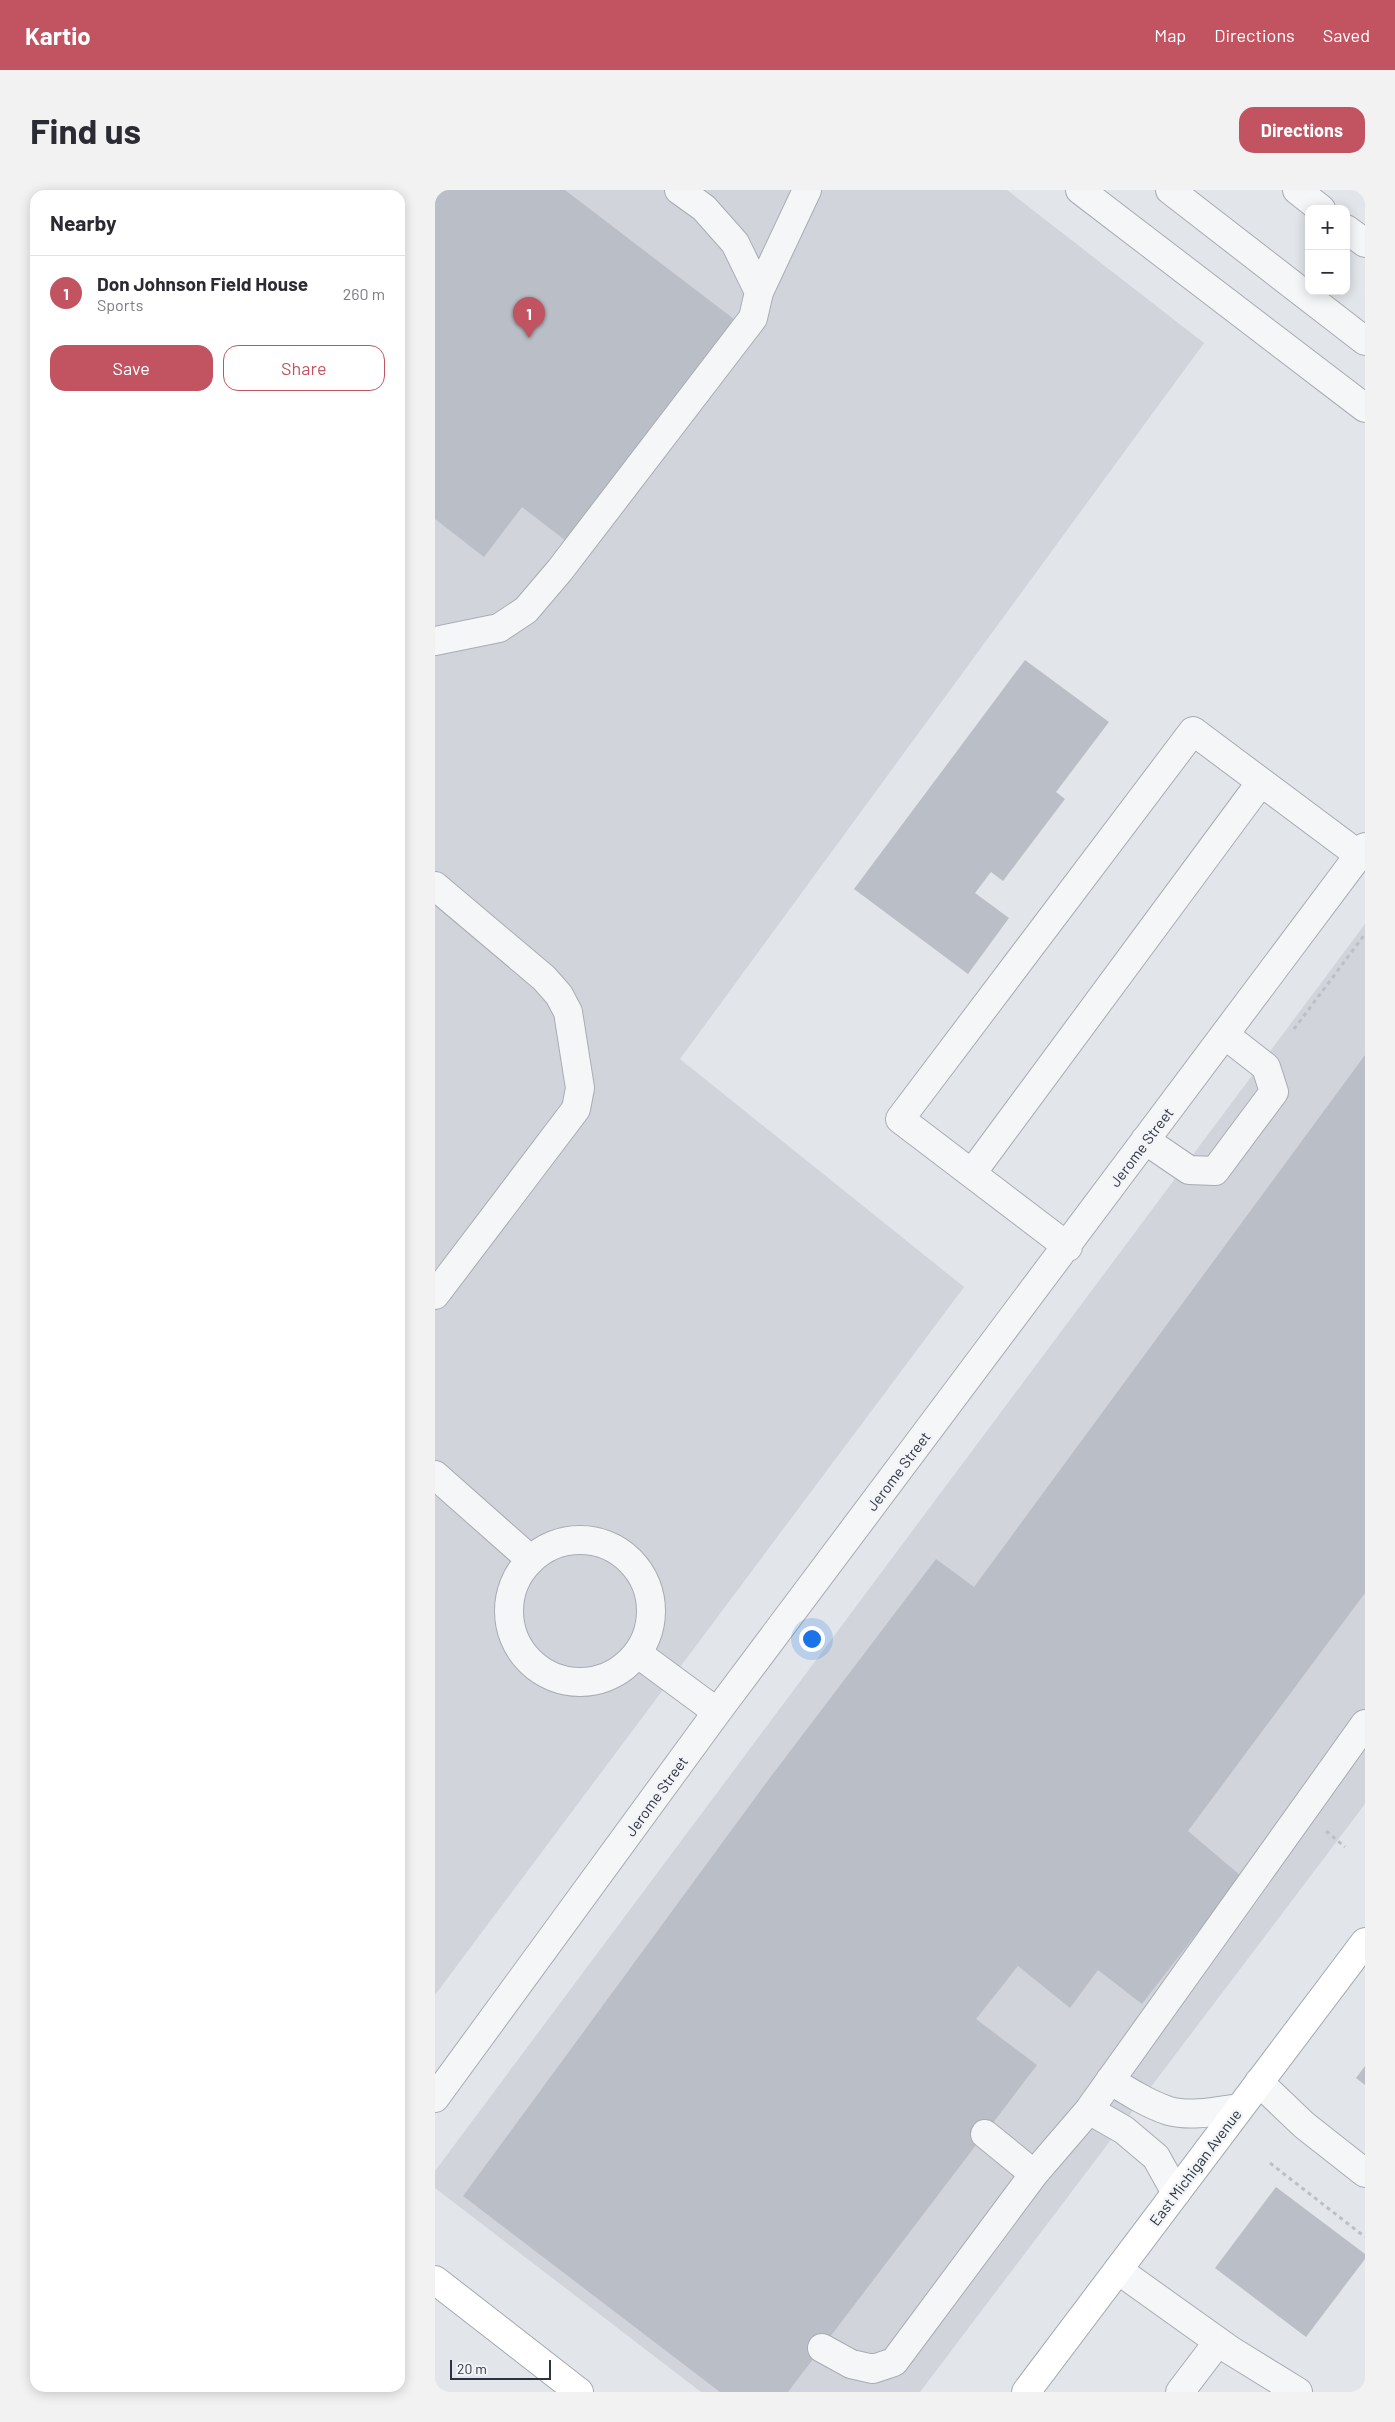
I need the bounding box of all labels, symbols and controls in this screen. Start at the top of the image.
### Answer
text: Kartio [25,21,91,50]
text: Map [1154,24,1186,46]
text: Directions [1214,24,1295,46]
text: Saved [1323,24,1370,46]
button: Directions [1239,107,1365,153]
text: Find us [30,109,141,151]
map controls [1305,205,1350,295]
button: + [1305,205,1350,250]
text: Nearby [50,210,116,235]
button: − [1305,250,1350,295]
text: Don Johnson Field House [97,272,308,295]
text: 1 [63,284,69,303]
text: 260 m [343,284,385,303]
text: Sports [97,295,143,314]
pin: 1 [513,297,545,338]
button: Save [50,345,213,391]
button: Share [223,345,385,391]
street label: Jerome Street [1105,1104,1177,1190]
street label: Jerome Street [862,1428,934,1514]
your location [799,1626,825,1652]
street label: Jerome Street [621,1752,691,1840]
street label: East Michigan Avenue [1145,2105,1245,2229]
scale bar [450,2357,551,2380]
text: 20 m [457,2360,487,2377]

